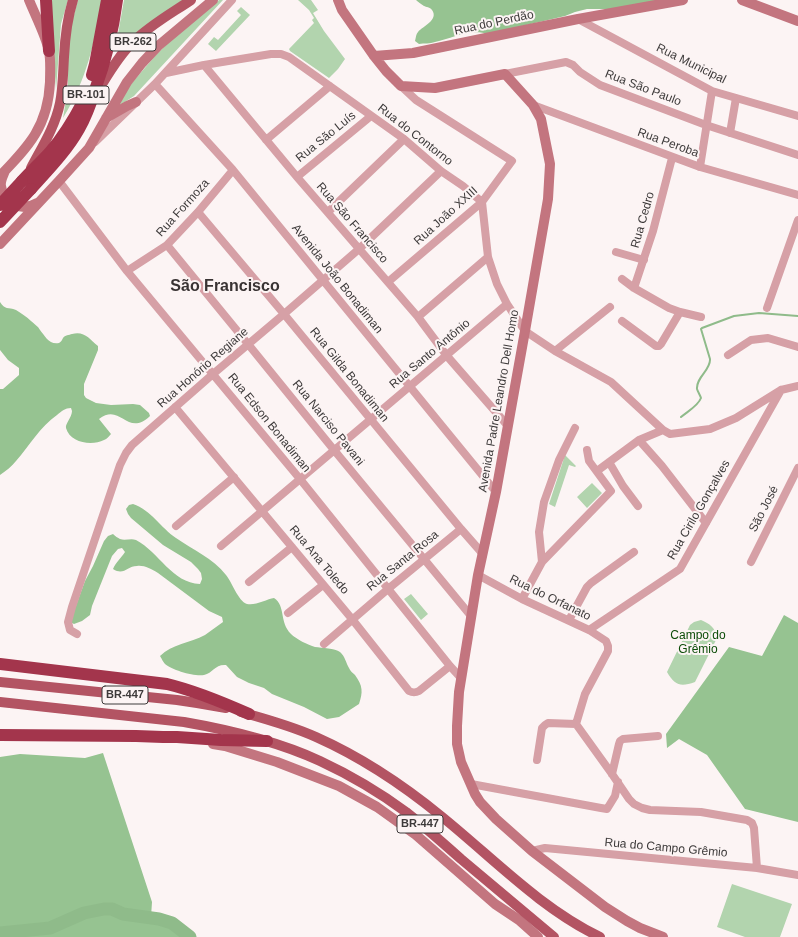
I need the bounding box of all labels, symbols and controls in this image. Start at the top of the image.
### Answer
street label: Rua do Perdão [453,8,535,38]
road number: BR-262 [110,33,156,51]
street label: Rua Municipal [654,41,728,87]
street label: Rua São Paulo [603,67,683,109]
road number: BR-101 [63,86,109,104]
street label: Rua do Contorno [375,101,455,169]
street label: Rua São Luís [293,109,359,165]
street label: Rua Peroba [635,125,701,161]
street label: Rua Formoza [153,176,213,240]
street label: Rua São Francisco [313,180,391,266]
street label: Rua João XXIII [411,184,481,248]
street label: Rua Cedro [628,190,658,250]
street label: Avenida João Bonadiman [288,221,386,337]
district label: São Francisco [170,277,280,297]
street label: Avenida Padre Leandro Dell Homo [476,309,522,493]
street label: Rua Santo Antônio [387,316,473,392]
street label: Rua Honório Regiane [155,325,251,411]
street label: Rua Gilda Bonadiman [306,325,392,425]
street label: Rua Edson Bonadiman [225,371,313,475]
street label: Rua Narciso Pavani [289,377,367,469]
street label: Rua Cirilo Gonçalves [665,458,733,562]
street label: São José [746,483,782,535]
street label: Rua Ana Toledo [286,523,352,597]
street label: Rua Santa Rosa [364,528,442,594]
street label: Rua do Orfanato [507,572,593,624]
park label: Campo do Grêmio [670,629,726,657]
road number: BR-447 [102,686,148,704]
road number: BR-447 [397,815,443,833]
street label: Rua do Campo Grêmio [604,835,728,861]

